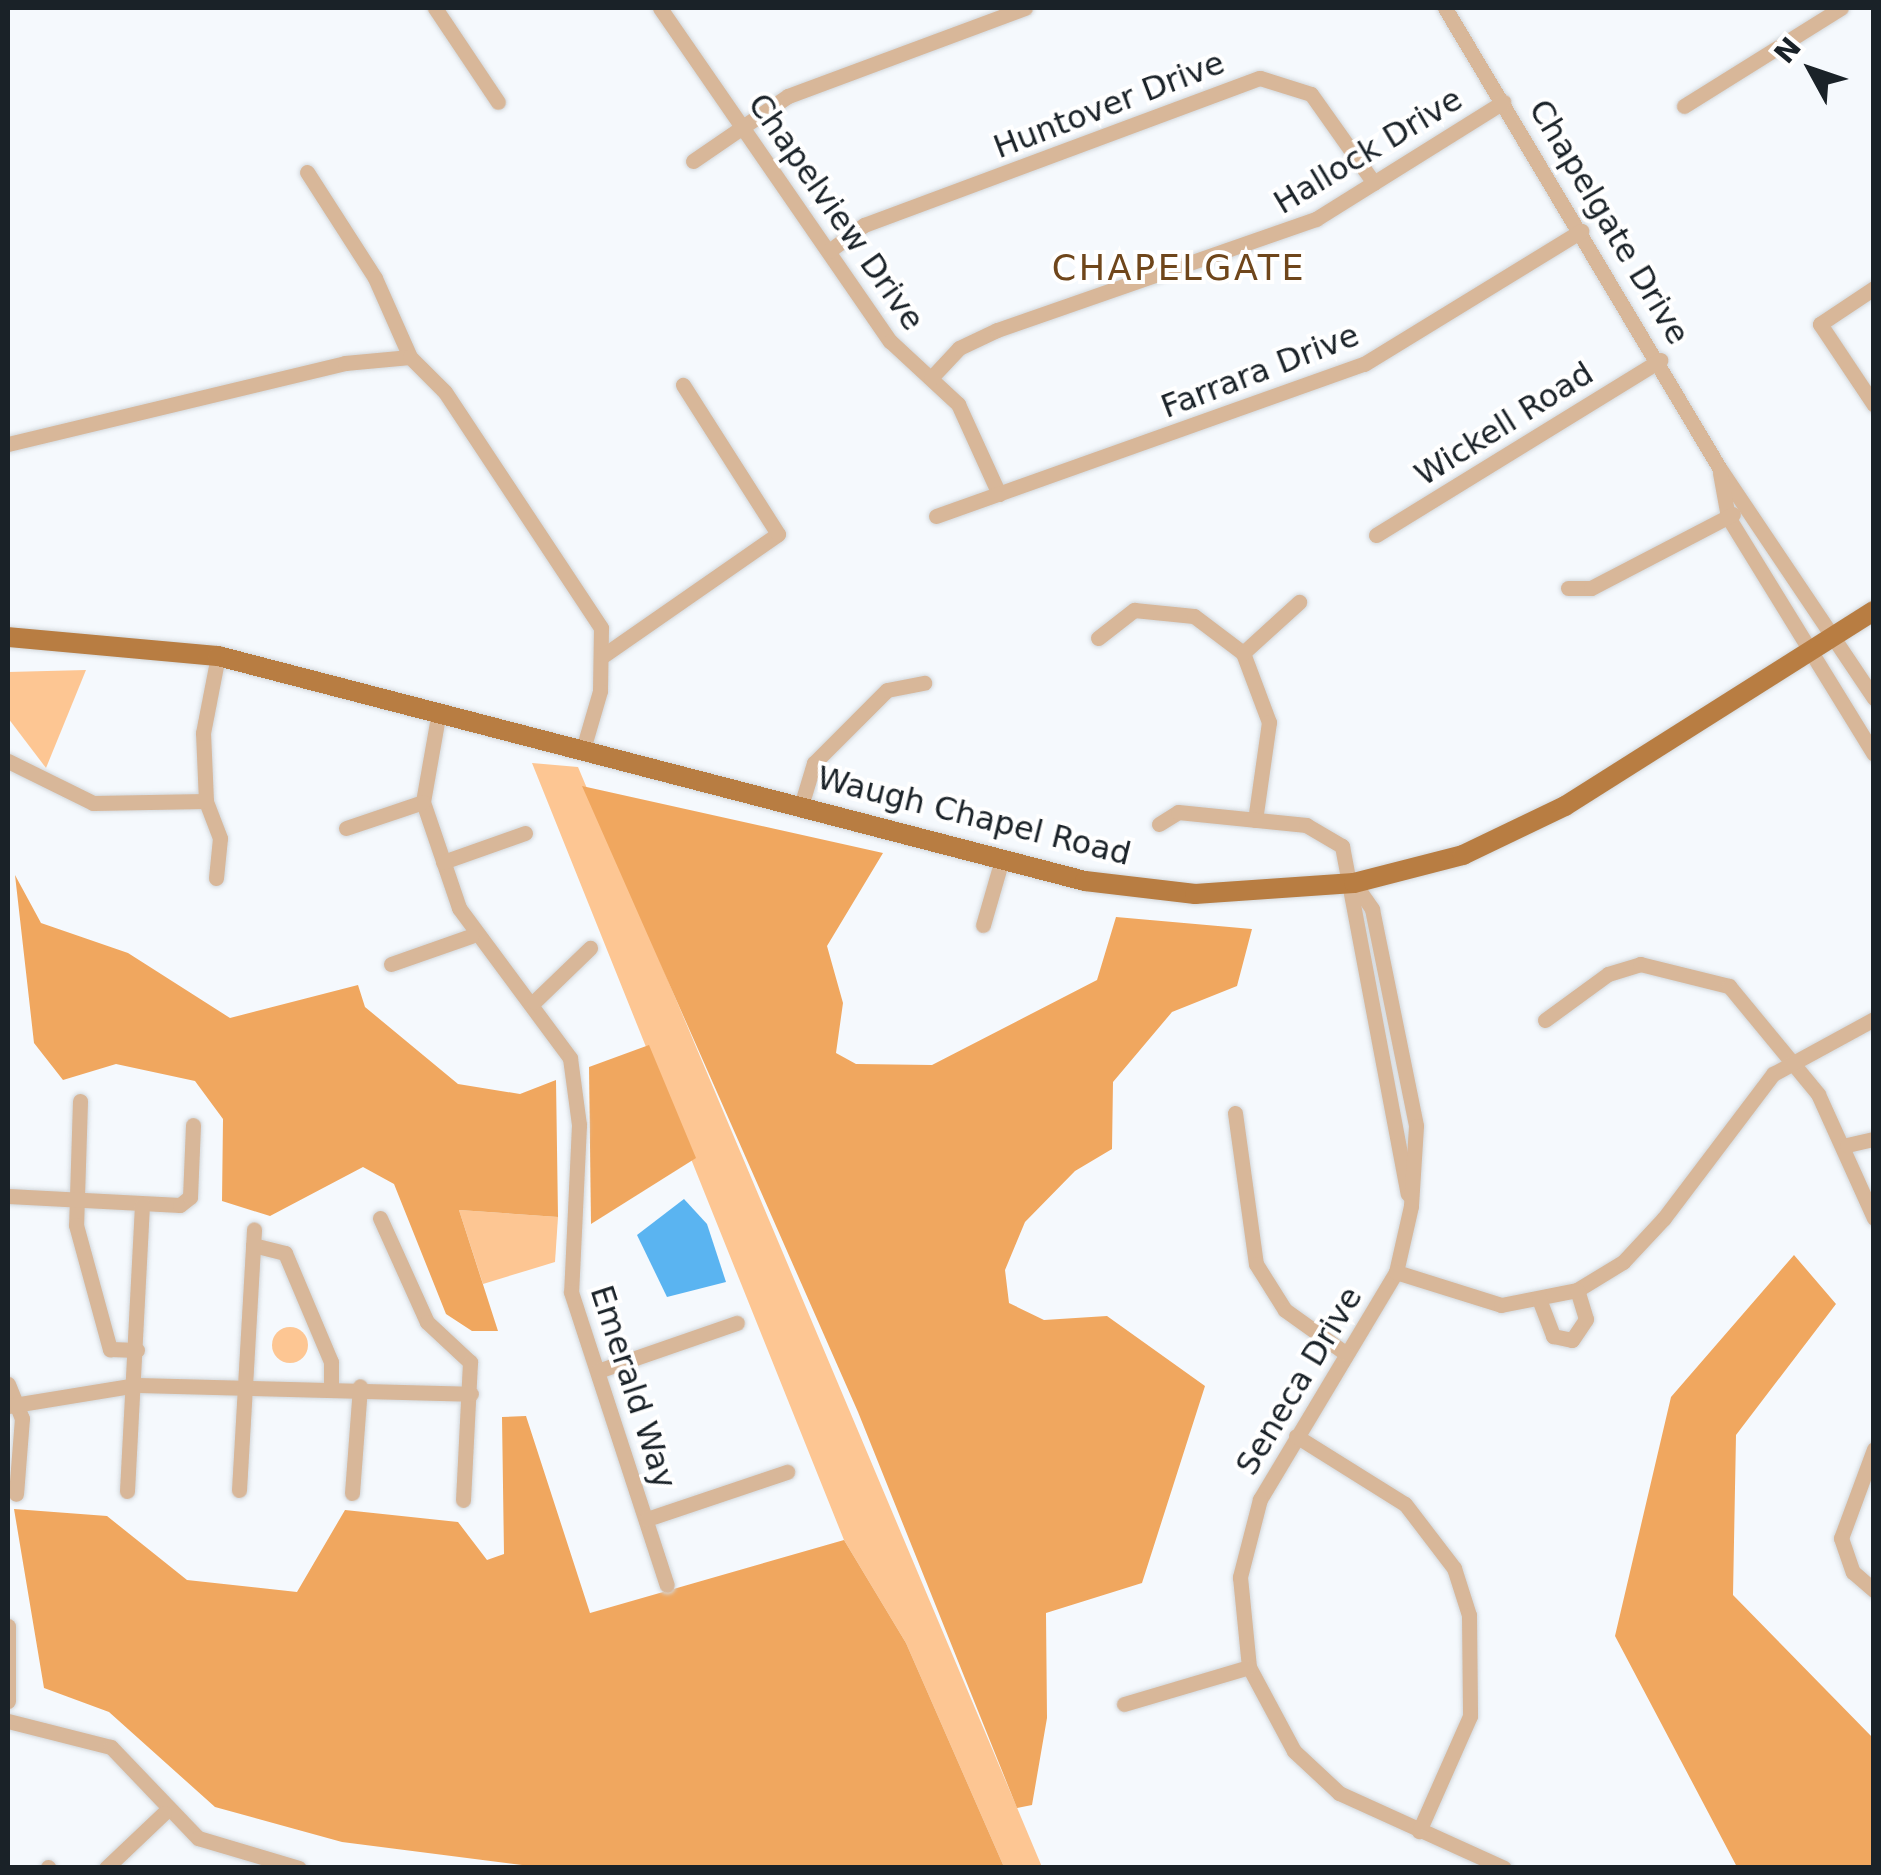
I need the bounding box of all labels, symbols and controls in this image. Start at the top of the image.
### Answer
north arrow [1761,20,1861,120]
text: N [1767,31,1808,70]
street label: Huntover Drive [988,43,1230,167]
street label: Hallock Drive [1267,80,1469,222]
street label: Chapelview Drive [740,86,932,338]
street label: Chapelgate Drive [1521,93,1697,351]
district label: CHAPELGATE [1052,247,1306,289]
street label: Farrara Drive [1156,316,1364,426]
street label: Wickell Road [1408,354,1600,494]
street label: Waugh Chapel Road [813,758,1135,874]
street label: Seneca Drive [1228,1280,1370,1482]
street label: Emerald Way [582,1281,684,1493]

